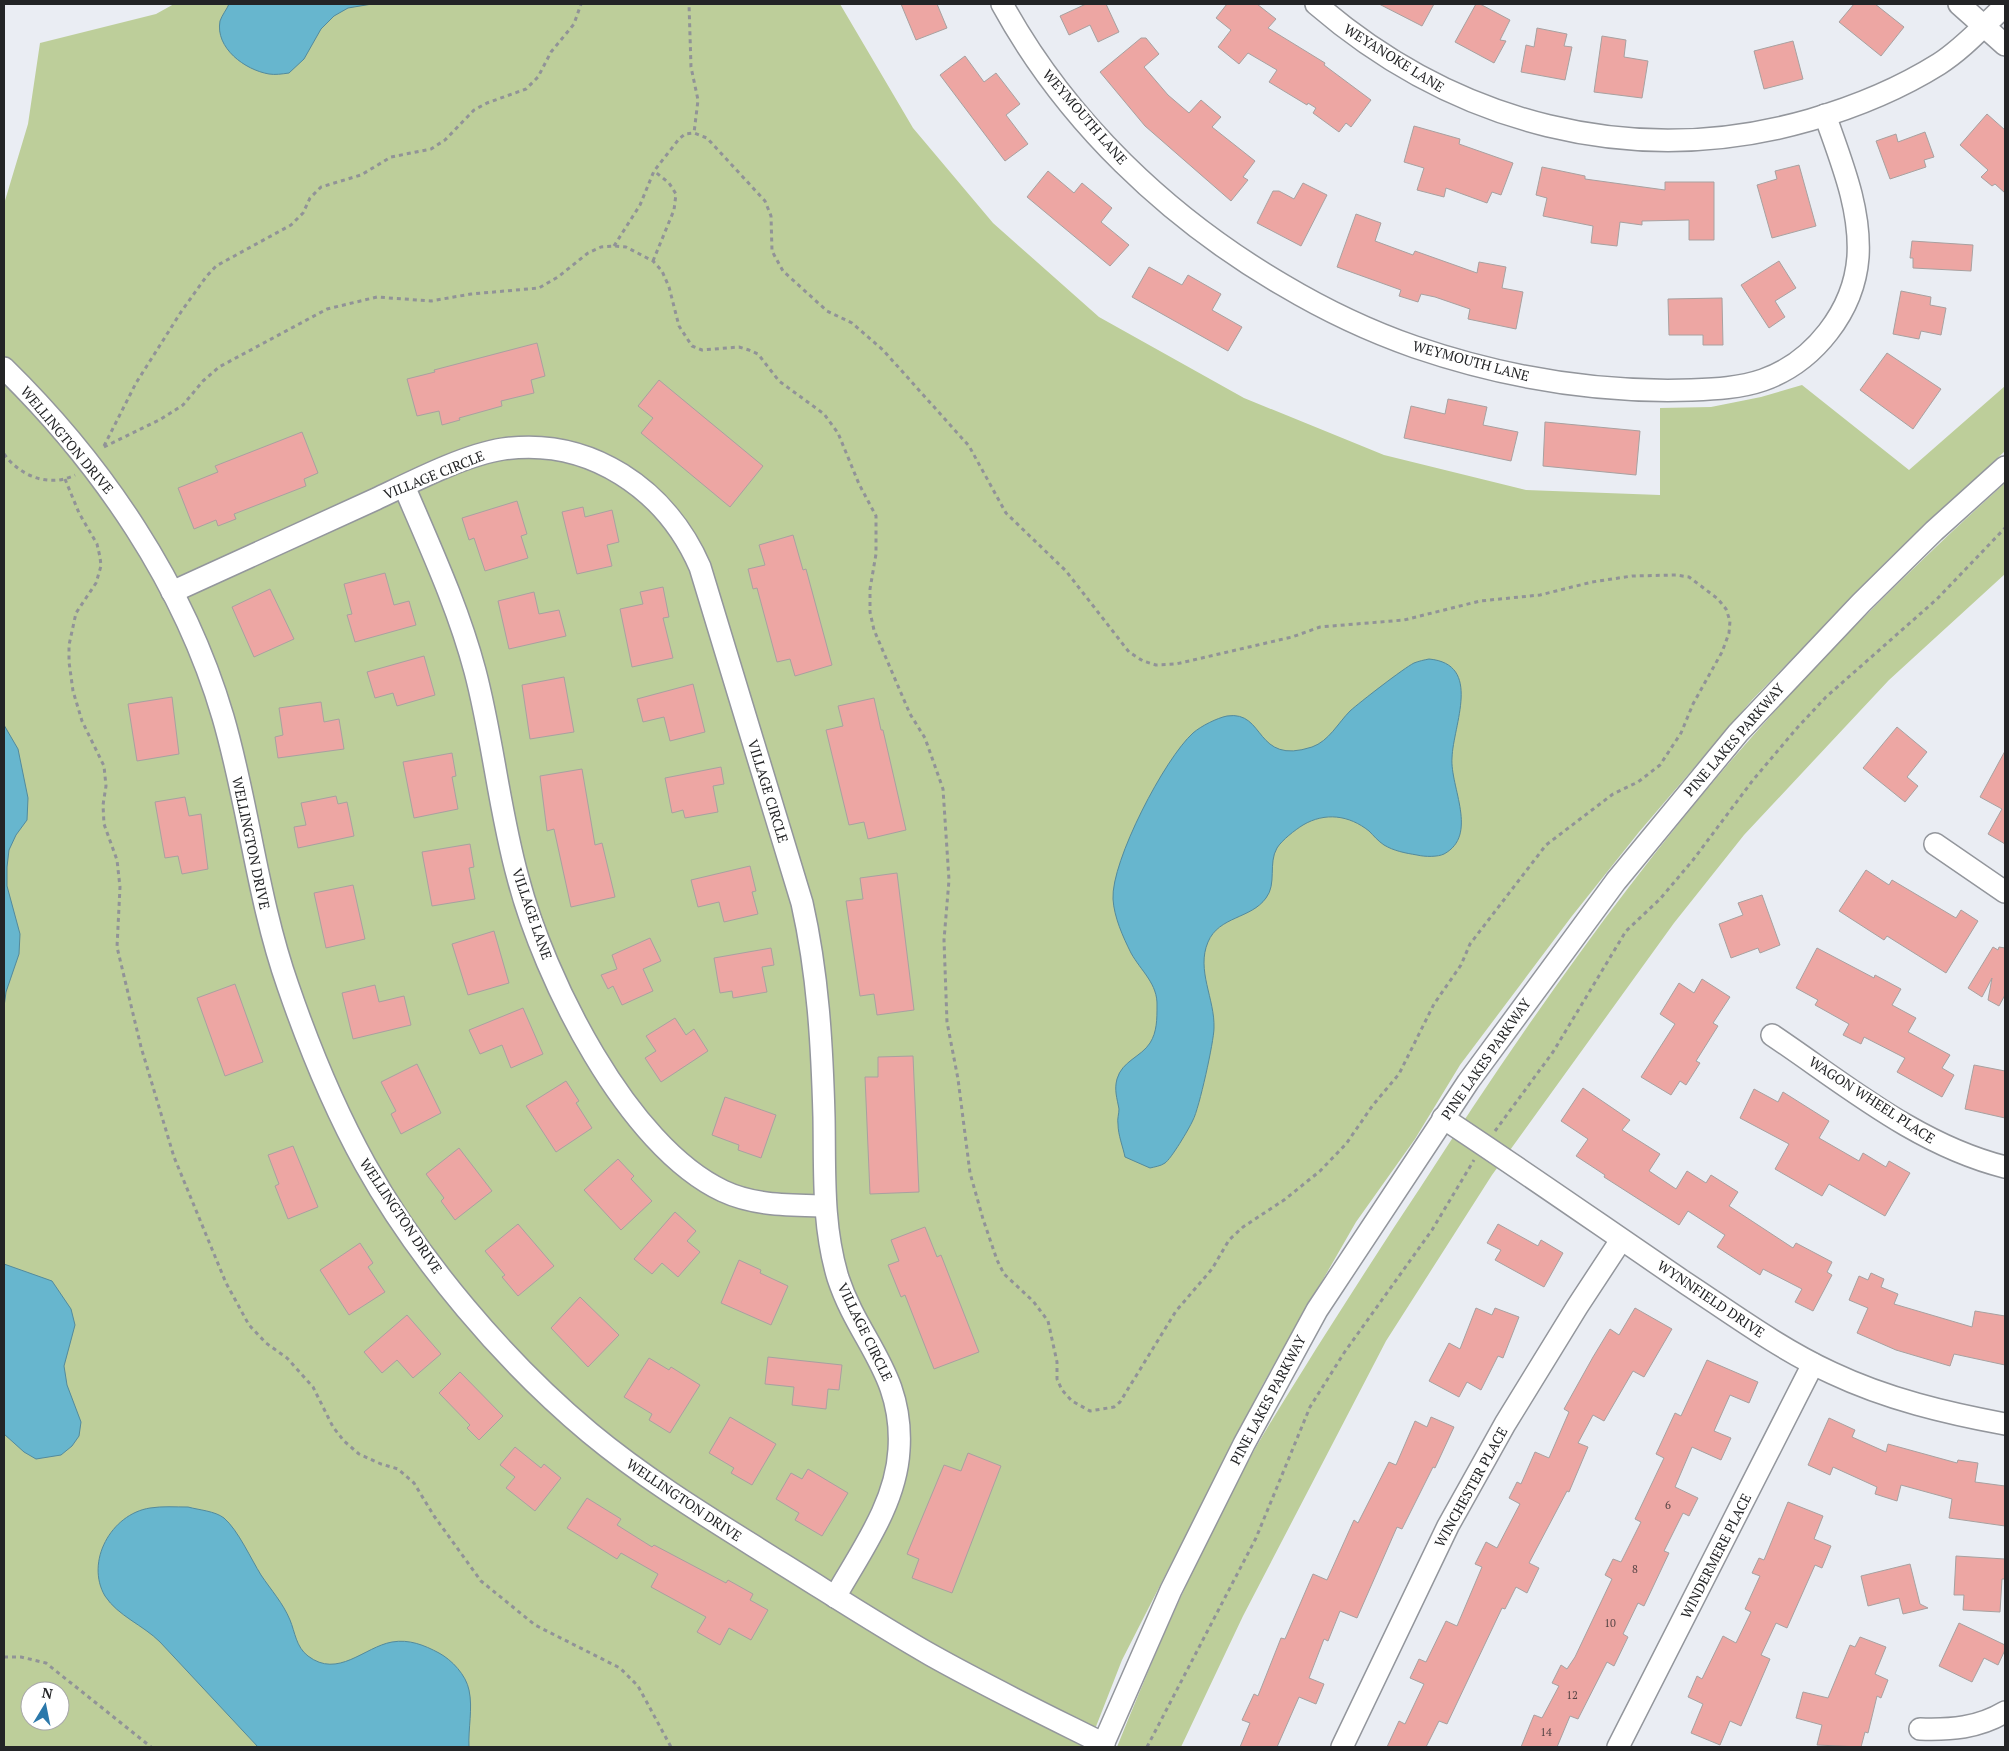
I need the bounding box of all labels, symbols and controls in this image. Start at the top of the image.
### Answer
street label: WEYANOKE LANE [1340,19,1448,96]
street label: WEYMOUTH LANE [1039,65,1132,168]
street label: WEYMOUTH LANE [1411,336,1532,385]
street label: WELLINGTON DRIVE [17,382,118,498]
street label: VILLAGE CIRCLE [381,446,487,503]
street label: PINE LAKES PARKWAY [1679,678,1789,800]
street label: VILLAGE CIRCLE [744,737,793,845]
street label: WELLINGTON DRIVE [228,775,275,911]
street label: VILLAGE LANE [508,866,557,962]
street label: PINE LAKES PARKWAY [1436,993,1535,1123]
street label: WAGON WHEEL PLACE [1805,1052,1939,1148]
street label: WELLINGTON DRIVE [356,1154,447,1277]
street label: WYNNFIELD DRIVE [1654,1256,1769,1342]
street label: VILLAGE CIRCLE [833,1279,897,1384]
street label: PINE LAKES PARKWAY [1225,1331,1310,1468]
street label: WINCHESTER PLACE [1430,1423,1511,1550]
street label: WELLINGTON DRIVE [623,1454,746,1545]
street label: WINDERMERE PLACE [1676,1490,1755,1622]
house number: 6 [1665,1498,1671,1512]
house number: 8 [1632,1562,1638,1576]
house number: 10 [1604,1616,1616,1630]
north arrow [20,1681,70,1731]
text: N [40,1682,55,1703]
house number: 12 [1566,1688,1578,1702]
house number: 14 [1540,1725,1552,1739]

